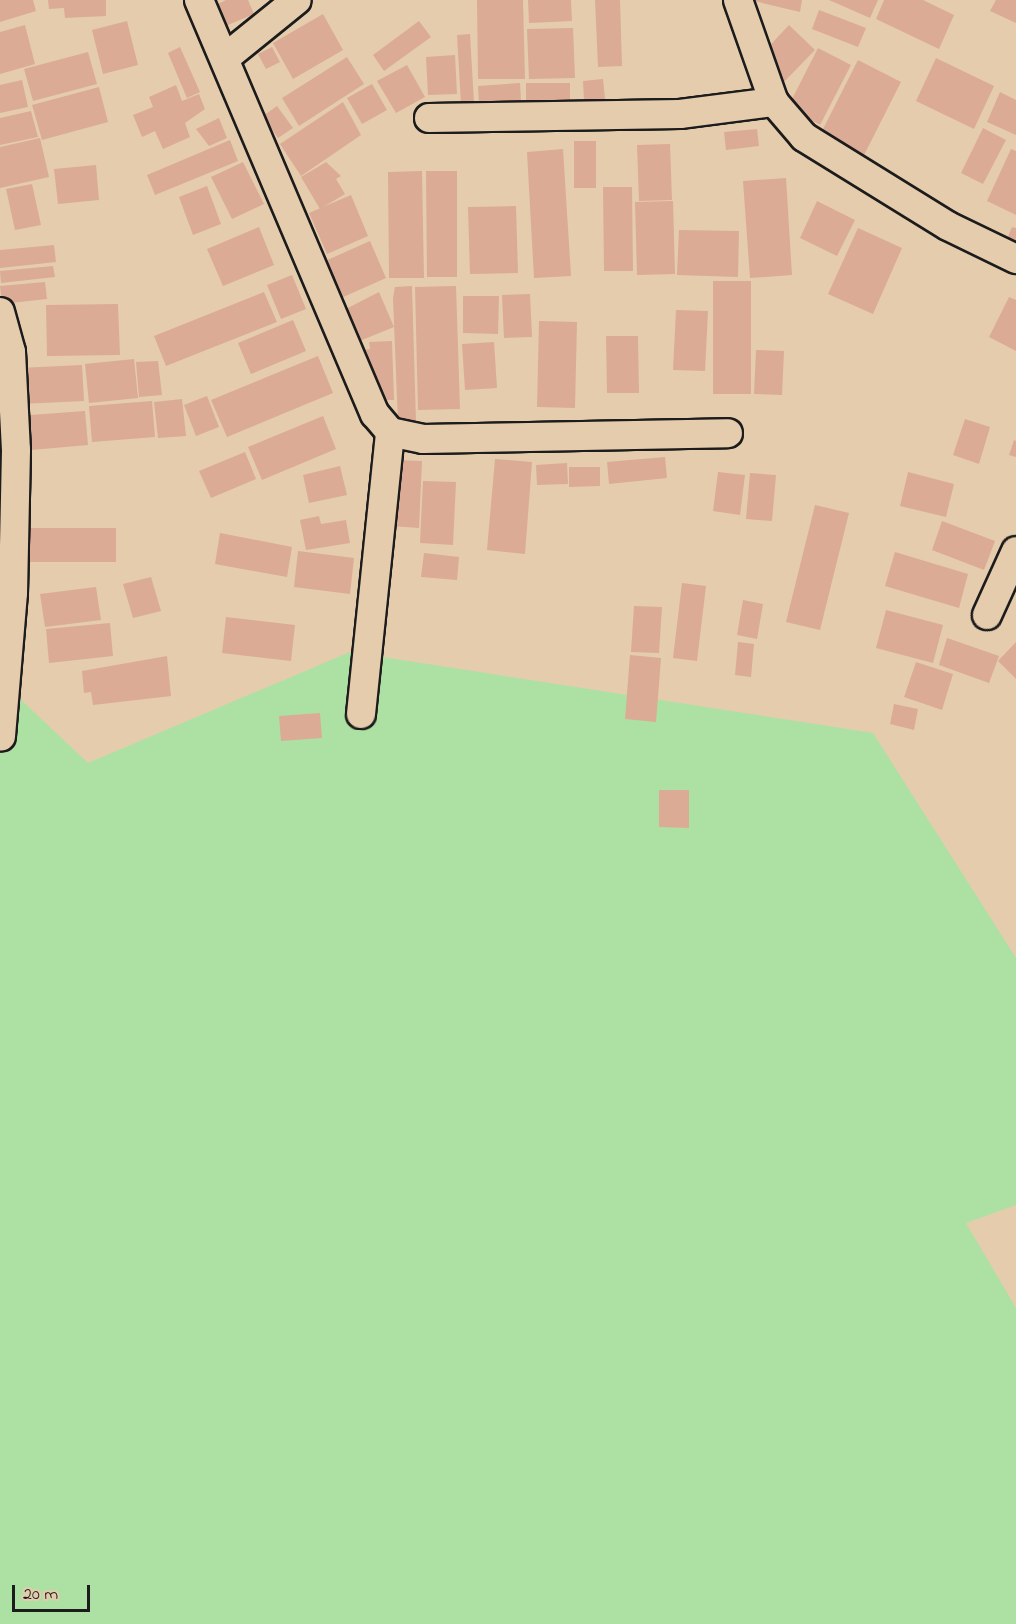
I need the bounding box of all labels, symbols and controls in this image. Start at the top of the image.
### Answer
scale bar [15,1573,93,1611]
text: 20 m [23,1582,58,1608]

